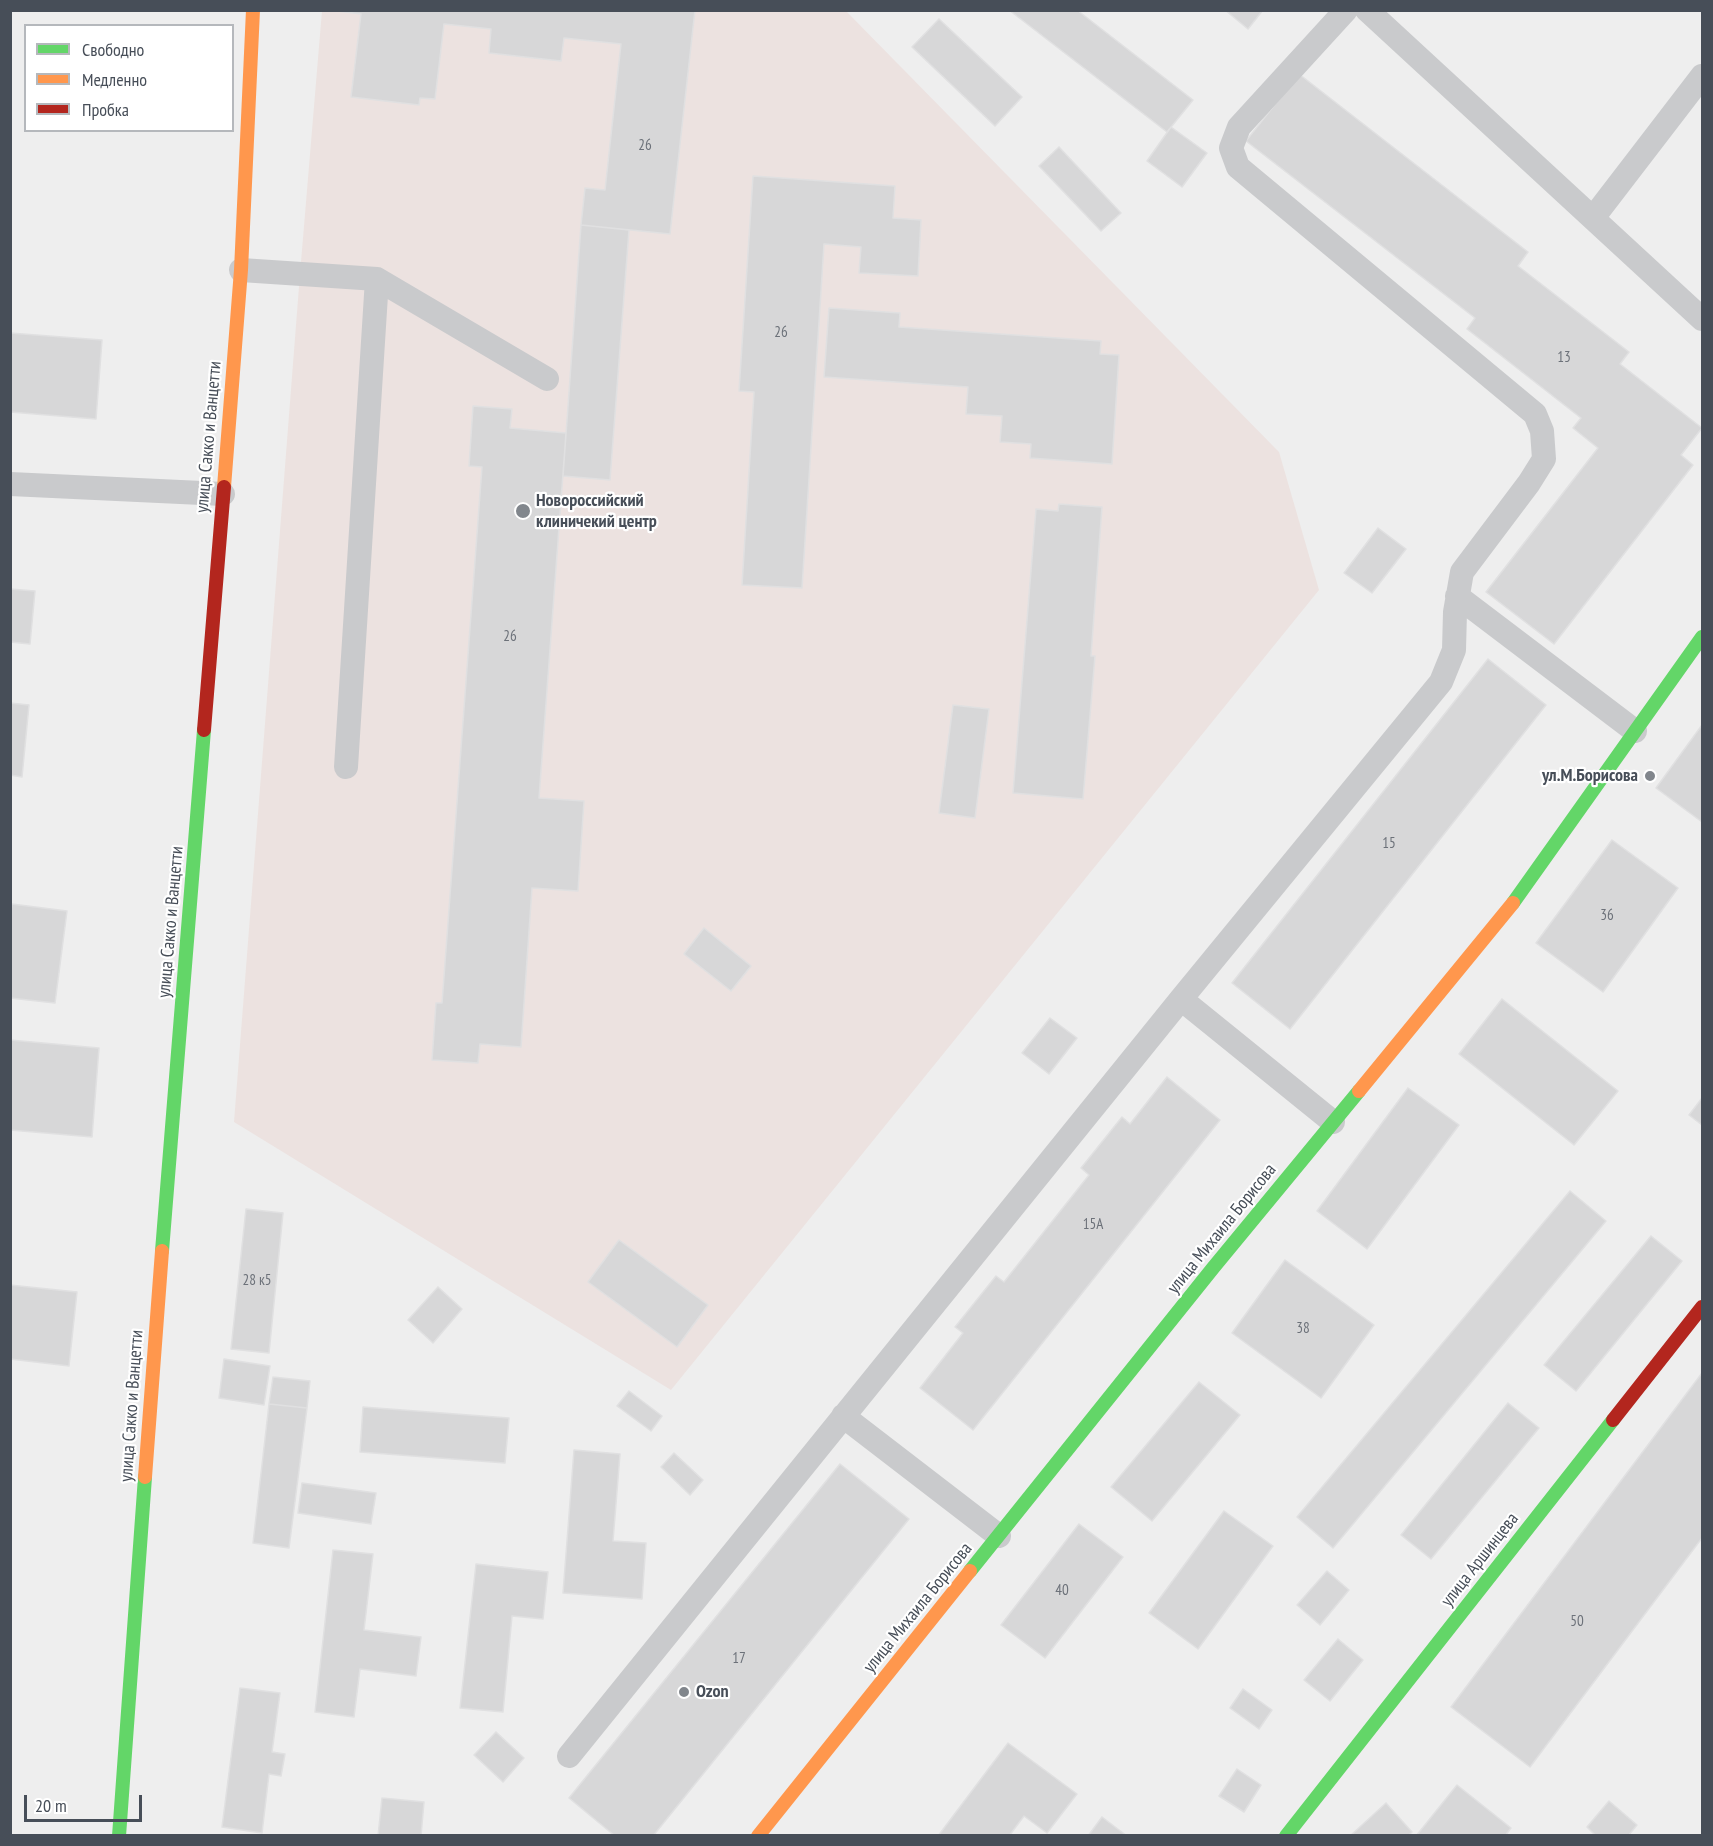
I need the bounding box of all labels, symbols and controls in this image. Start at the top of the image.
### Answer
legend [24,24,234,132]
text: Свободно [82,38,144,61]
text: Медленно [82,68,147,91]
text: Пробка [82,98,129,121]
house number: 26 [638,137,652,155]
house number: 26 [774,324,788,342]
house number: 13 [1557,349,1571,367]
street label: улица Сакко и Ванцетти [192,360,226,514]
place label: Новороссийский клиничекий центр [536,490,657,532]
marker: Новороссийский клиничекий центр [514,502,532,520]
house number: 26 [503,628,517,646]
place label: ул.М.Борисова [1542,765,1638,787]
marker: ул.М.Борисова [1643,769,1657,783]
house number: 15 [1382,835,1396,853]
street label: улица Сакко и Ванцетти [154,845,188,999]
house number: 36 [1600,907,1614,925]
street label: улица Михаила Борисова [1163,1160,1281,1298]
house number: 15А [1083,1216,1103,1234]
house number: 28 к5 [242,1272,272,1290]
house number: 38 [1296,1320,1310,1338]
street label: улица Сакко и Ванцетти [116,1329,148,1483]
street label: улица Аршинцева [1437,1509,1523,1611]
street label: улица Михаила Борисова [859,1539,977,1677]
house number: 40 [1055,1582,1069,1600]
house number: 50 [1570,1613,1584,1631]
house number: 17 [732,1650,746,1668]
place label: Ozon [696,1681,729,1703]
marker: Ozon [677,1685,691,1699]
scale bar [27,1783,146,1821]
text: 20 m [35,1794,67,1817]

